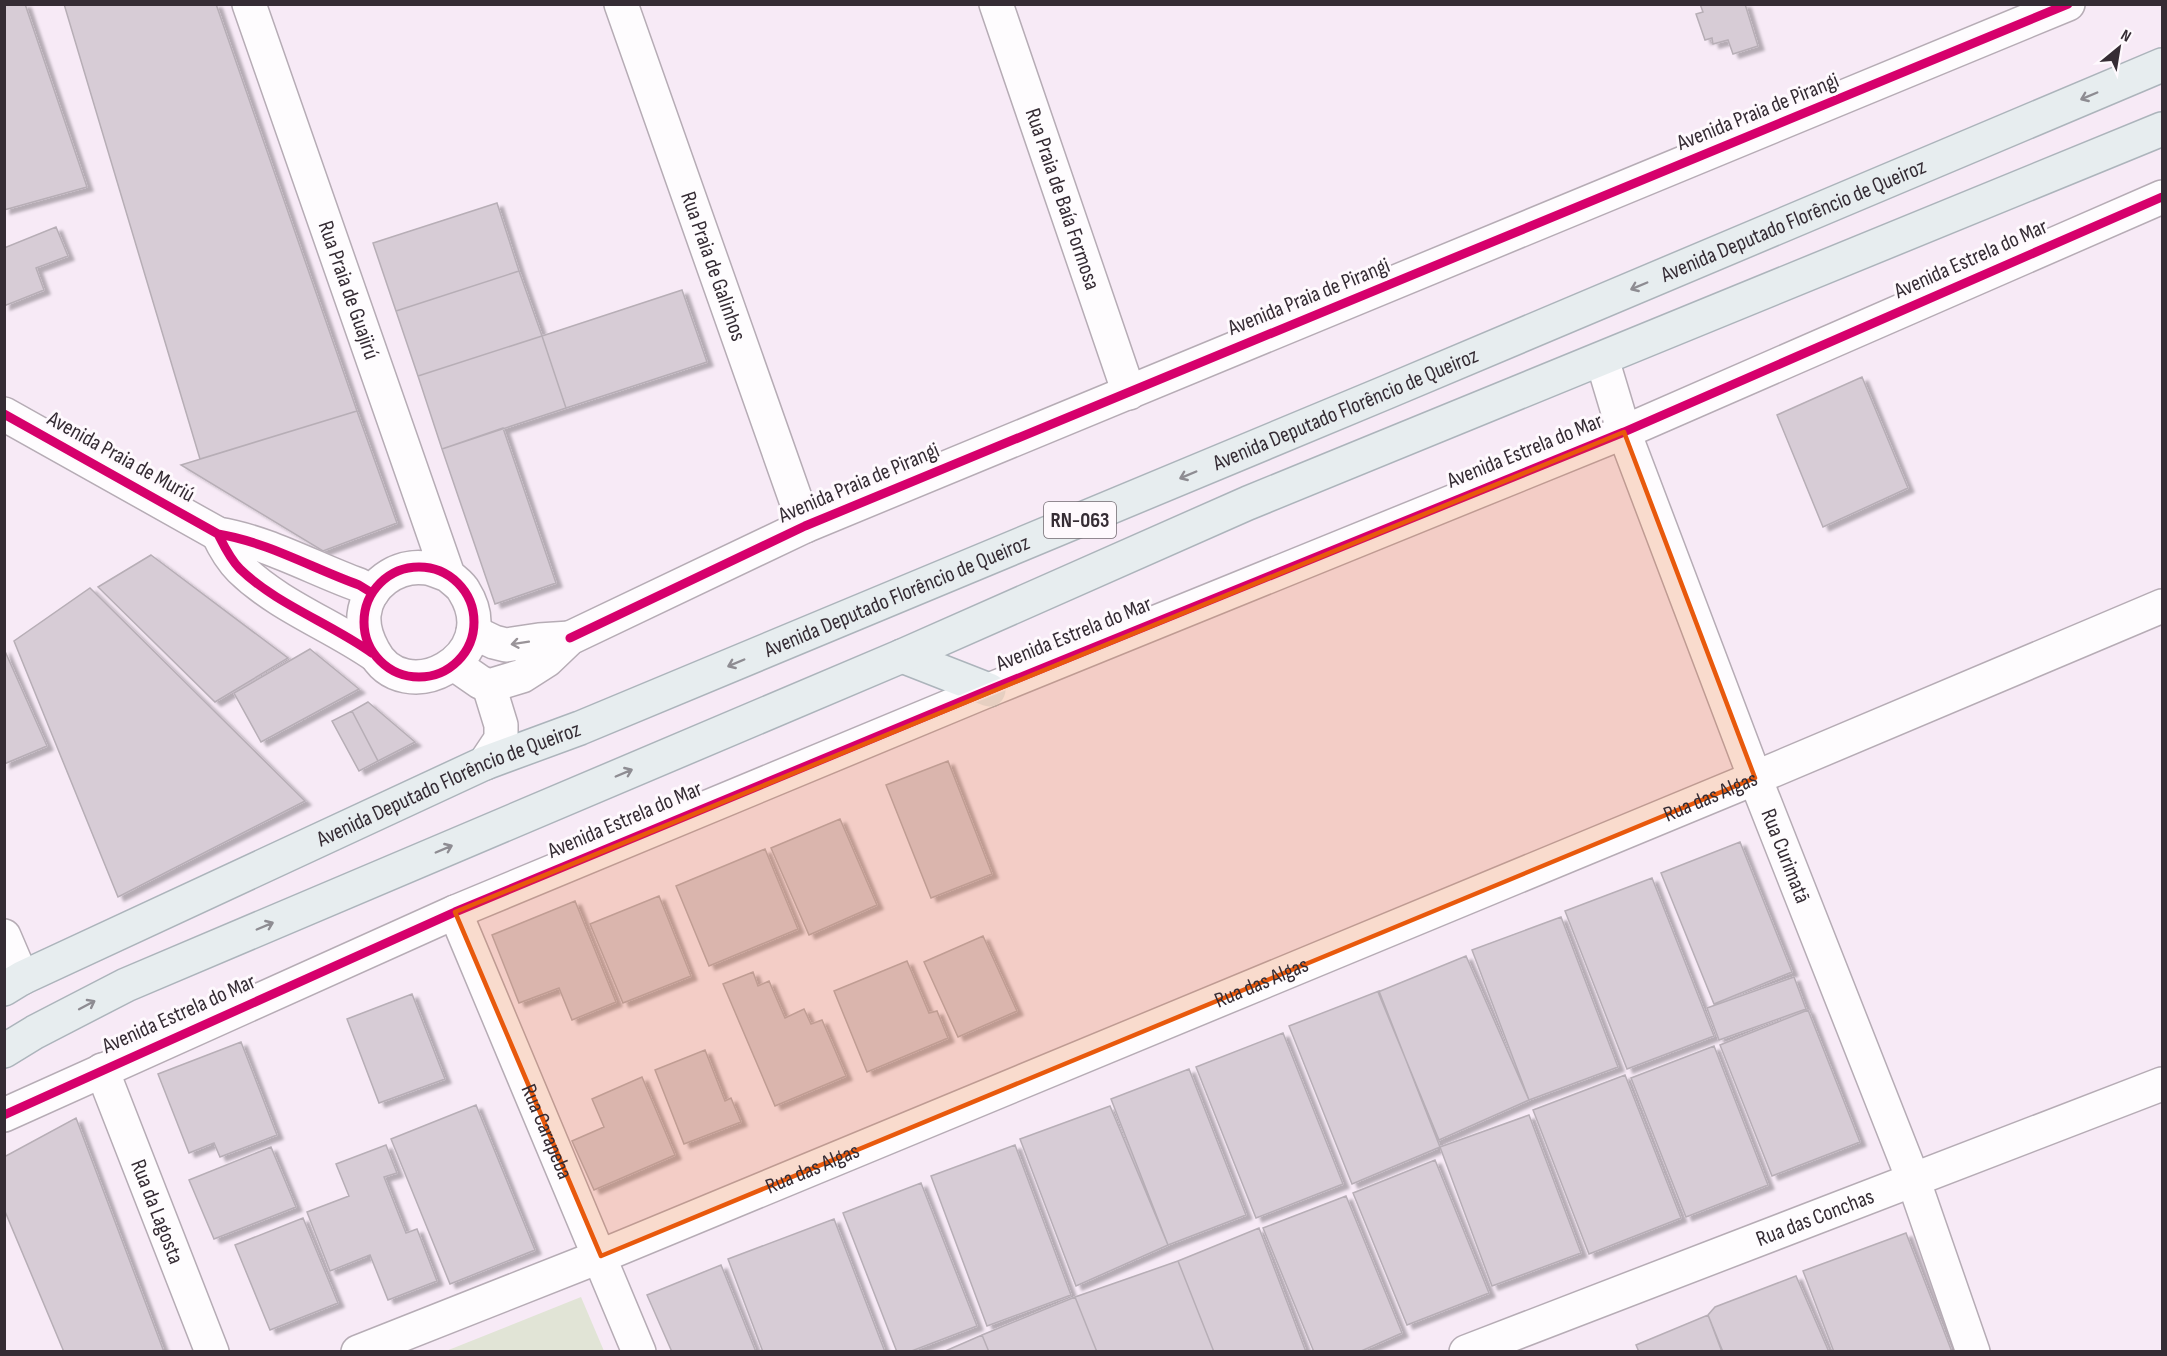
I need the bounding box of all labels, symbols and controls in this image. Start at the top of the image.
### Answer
north arrow [2089,18,2149,78]
text: N [2117,26,2134,47]
street label: Avenida Praia de Pirangi [1672,67,1843,157]
one-way arrow [2081,90,2099,102]
street label: Rua Praia de Baía Formosa [1019,105,1106,293]
street label: Avenida Deputado Florêncio de Queiroz [1656,153,1930,289]
street label: Rua Praia de Galinhos [675,188,752,345]
street label: Avenida Estrela do Mar [1889,213,2052,305]
street label: Rua Praia de Guajirú [312,217,385,363]
street label: Avenida Praia de Pirangi [1223,252,1394,342]
one-way arrow [1630,281,1648,292]
street label: Avenida Deputado Florêncio de Queiroz [1208,342,1482,477]
street label: Avenida Praia de Muriú [42,405,199,509]
street label: Avenida Estrela do Mar [1442,408,1607,495]
street label: Avenida Praia de Pirangi [773,437,944,529]
one-way arrow [1179,470,1197,481]
road number: RN-063 [1044,502,1116,538]
street label: Avenida Deputado Florêncio de Queiroz [759,529,1034,664]
street label: Avenida Estrela do Mar [991,591,1156,678]
one-way arrow [511,637,531,648]
one-way arrow [728,658,746,669]
street label: Avenida Deputado Florêncio de Queiroz [312,715,584,853]
street label: Rua das Algas [1659,765,1761,828]
one-way arrow [614,767,632,778]
street label: Avenida Estrela do Mar [543,775,706,865]
street label: Rua Curimatã [1755,805,1816,907]
one-way arrow [435,843,453,854]
one-way arrow [255,919,273,931]
street label: Rua das Algas [1210,951,1312,1014]
street label: Avenida Estrela do Mar [97,968,260,1060]
one-way arrow [78,999,95,1011]
street label: Rua Carapeba [515,1080,579,1183]
street label: Rua das Algas [761,1137,863,1200]
street label: Rua da Lagosta [125,1155,190,1268]
street label: Rua das Conchas [1752,1183,1878,1253]

